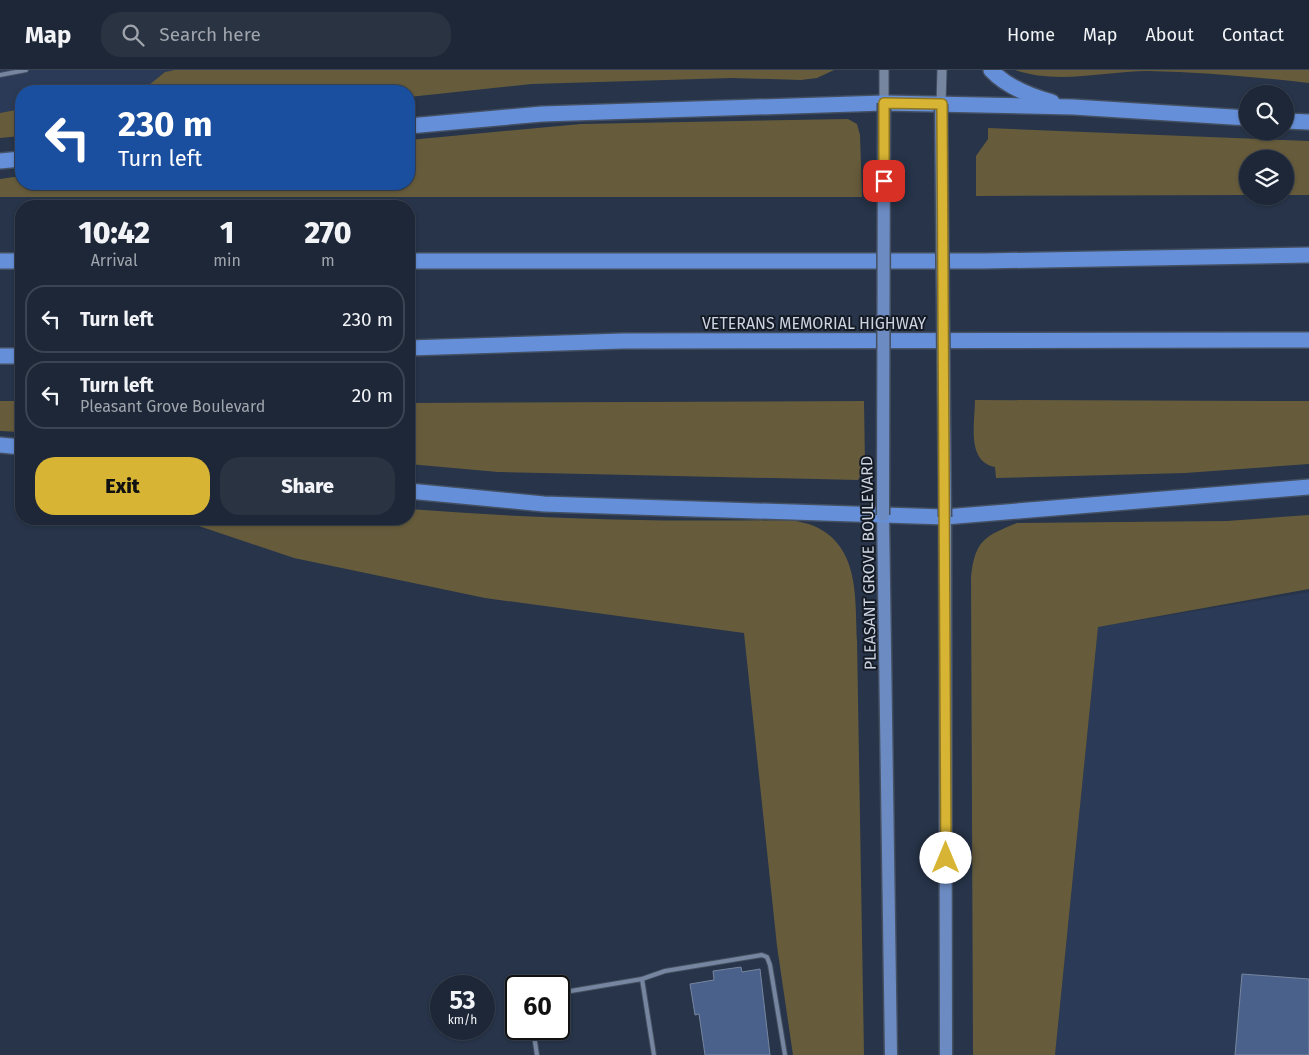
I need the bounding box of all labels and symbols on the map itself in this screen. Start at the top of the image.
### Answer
pin [863,160,905,202]
street label: VETERANS MEMORIAL HIGHWAY [702,314,926,333]
street label: PLEASANT GROVE BOULEVARD [857,456,880,670]
position arrow [919,831,971,883]
speed limit sign: 60 [505,975,570,1040]

